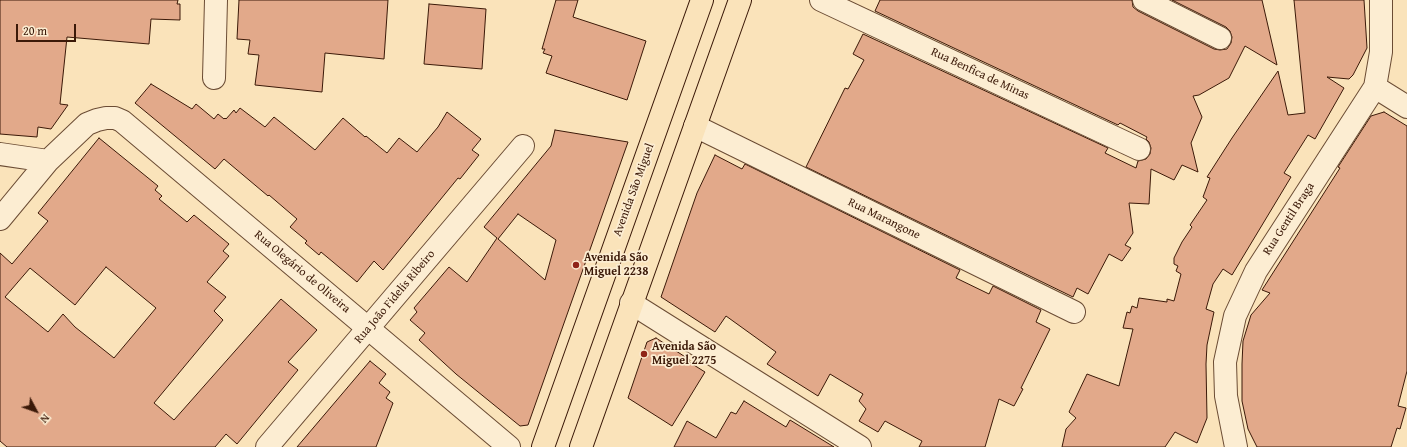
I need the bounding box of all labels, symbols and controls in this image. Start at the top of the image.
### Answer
scale bar [18,16,78,42]
text: 20 m [23,22,47,39]
street label: Rua Benfica de Minas [929,45,1031,103]
street label: Avenida São Miguel [611,142,657,238]
street label: Rua Gentil Braga [1260,180,1318,258]
street label: Rua Marangone [845,195,923,243]
street label: Rua Olegário de Oliveira [251,228,353,316]
street label: Rua João Fidelis Ribeiro [352,247,438,347]
place label: Avenida São Miguel 2238 [584,251,648,279]
marker: Avenida São Miguel 2238 [571,260,581,270]
place label: Avenida São Miguel 2275 [652,340,716,368]
marker: Avenida São Miguel 2275 [639,349,649,359]
north arrow [16,391,56,431]
text: N [37,411,54,427]

